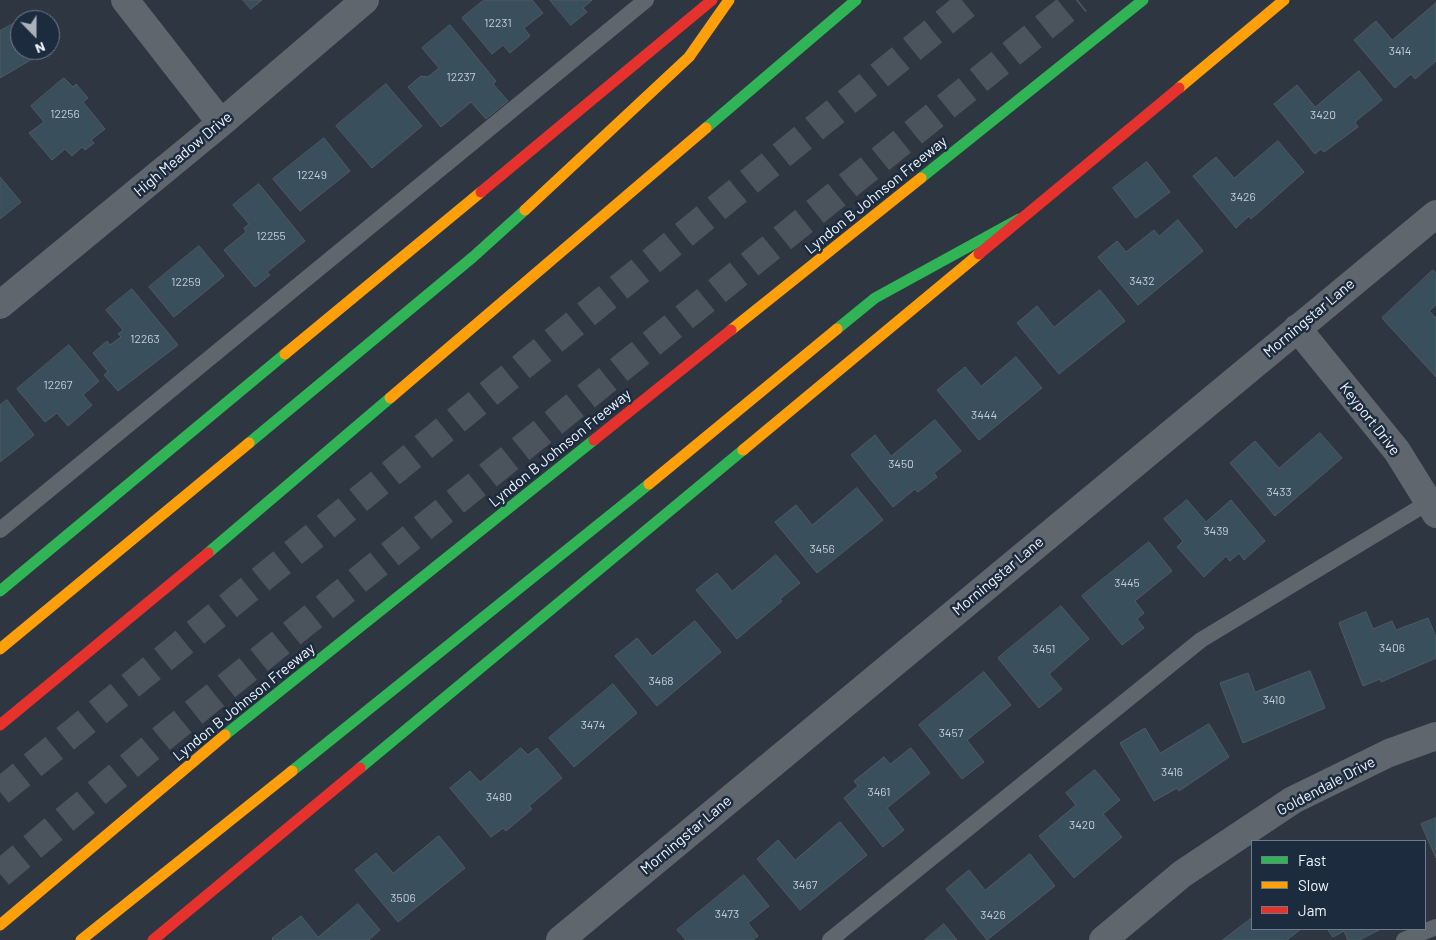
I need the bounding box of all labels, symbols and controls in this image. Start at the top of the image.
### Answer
north arrow [10,10,60,60]
house number: 12231 [484,16,512,30]
text: N [33,39,48,58]
house number: 3414 [1389,44,1411,58]
house number: 12237 [447,70,475,84]
house number: 12256 [50,107,80,121]
street label: High Meadow Drive [130,108,236,200]
house number: 3420 [1310,108,1336,122]
street label: Lyndon B Johnson Freeway [801,132,951,258]
house number: 12249 [297,168,327,182]
house number: 3426 [1230,190,1256,204]
house number: 12255 [256,229,286,243]
house number: 3432 [1129,274,1155,288]
house number: 12259 [171,275,201,289]
street label: Morningstar Lane [1260,275,1358,361]
house number: 12263 [130,332,160,346]
house number: 12267 [44,378,72,392]
street label: Keyport Drive [1336,379,1404,459]
street label: Lyndon B Johnson Freeway [485,385,635,511]
house number: 3444 [971,408,997,422]
house number: 3450 [888,457,914,471]
house number: 3433 [1266,485,1292,499]
house number: 3439 [1203,524,1229,538]
street label: Morningstar Lane [949,533,1047,619]
house number: 3456 [809,542,835,556]
house number: 3445 [1114,576,1140,590]
street label: Lyndon B Johnson Freeway [169,639,319,765]
house number: 3406 [1379,641,1405,655]
house number: 3451 [1033,642,1055,656]
house number: 3468 [648,674,674,688]
house number: 3410 [1263,693,1285,707]
house number: 3474 [581,718,605,732]
house number: 3457 [939,726,963,740]
street label: Goldendale Drive [1274,753,1378,819]
house number: 3416 [1161,765,1183,779]
house number: 3461 [868,785,890,799]
house number: 3480 [486,790,512,804]
street label: Morningstar Lane [637,792,735,878]
house number: 3420 [1069,818,1095,832]
legend [1251,840,1426,930]
text: Fast [1298,851,1326,869]
text: Slow [1298,876,1329,894]
house number: 3467 [793,878,817,892]
house number: 3506 [390,891,416,905]
text: Jam [1298,901,1327,919]
house number: 3473 [715,907,739,921]
house number: 3426 [980,908,1006,922]

